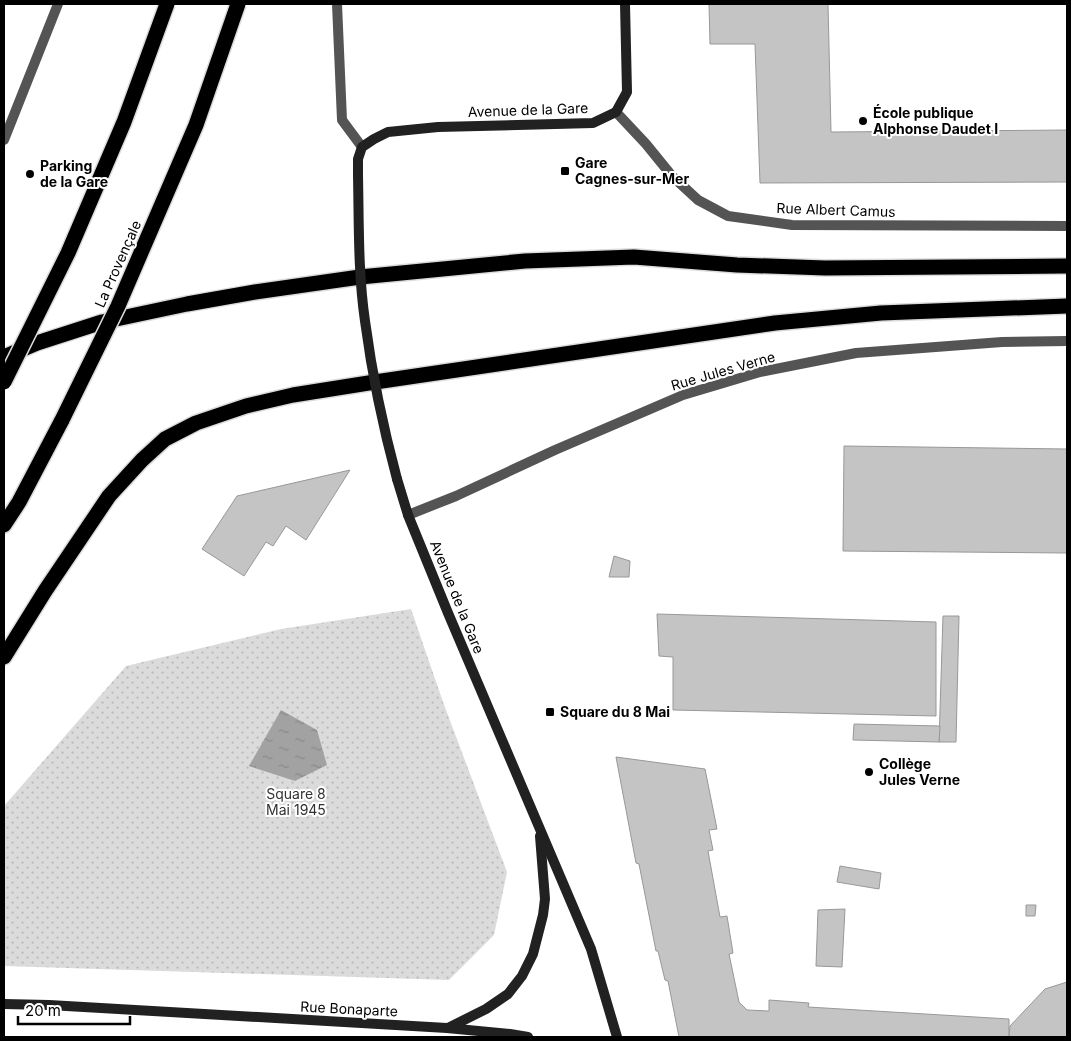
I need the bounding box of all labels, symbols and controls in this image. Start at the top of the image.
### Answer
street label: Avenue de la Gare [467,99,588,120]
place label: École publique Alphonse Daudet I [873,103,998,137]
marker: École publique Alphonse Daudet I [857,115,869,127]
place label: Gare Cagnes-sur-Mer [575,154,689,187]
place label: Parking de la Gare [40,157,108,190]
marker: Gare Cagnes-sur-Mer [559,165,571,177]
marker: Parking de la Gare [24,168,36,180]
street label: Rue Albert Camus [776,199,896,220]
street label: La Provençale [91,218,144,310]
street label: Rue Jules Verne [669,348,777,394]
street label: Avenue de la Gare [427,538,488,656]
place label: Square du 8 Mai [560,703,670,720]
marker: Square du 8 Mai [544,706,556,718]
place label: Collège Jules Verne [879,755,960,788]
marker: Collège Jules Verne [863,766,875,778]
park label: Square 8 Mai 1945 [266,785,326,818]
scale bar [18,994,130,1026]
street label: Rue Bonaparte [300,997,398,1020]
text: 20 m [25,1001,61,1020]

